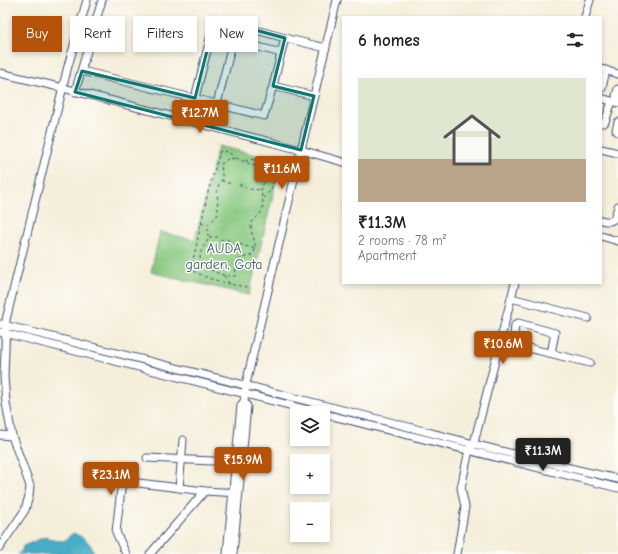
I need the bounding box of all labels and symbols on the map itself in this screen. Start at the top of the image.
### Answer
pin: ₹12.7M [167,100,233,134]
pin: ₹11.6M [249,156,315,190]
park label: AUDA garden, Gota [185,240,263,273]
pin: ₹10.6M [470,331,536,365]
pin: ₹11.3M [510,438,576,472]
pin: ₹15.9M [210,447,276,481]
pin: ₹23.1M [78,462,144,496]

